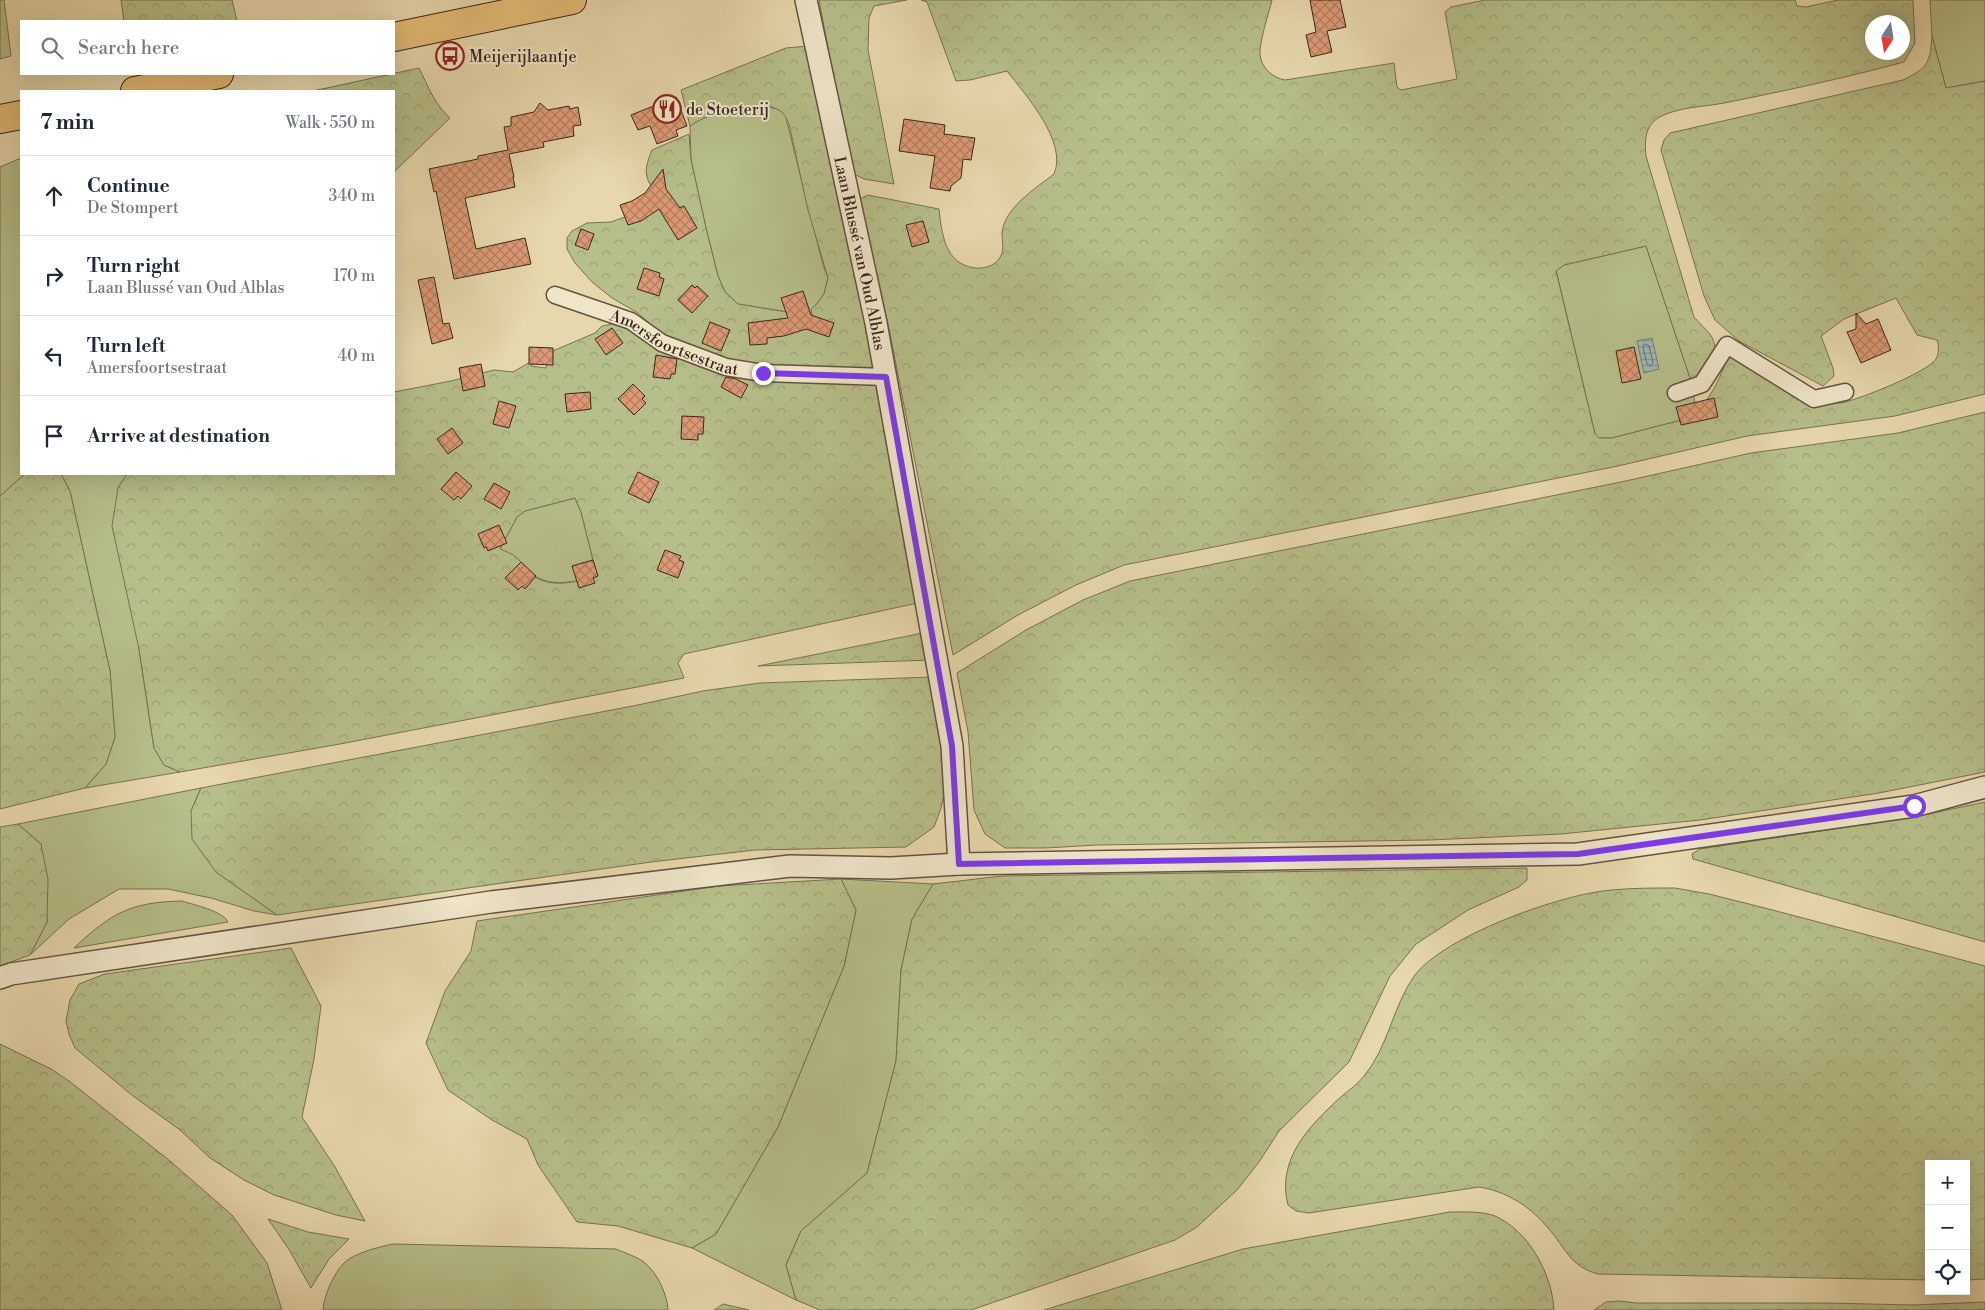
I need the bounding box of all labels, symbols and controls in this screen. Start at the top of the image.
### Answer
north arrow [1865,15,1910,60]
search box [20,20,395,75]
icon: search [38,34,66,62]
text: Search here [78,36,179,60]
bus stop icon: Meijerijlaantje [435,41,465,71]
place label: Meijerijlaantje [469,47,577,67]
restaurant icon: de Stoeterij [652,94,682,124]
place label: de Stoeterij [686,100,769,120]
text: 7 min [40,110,94,136]
text: Walk · 550 m [286,113,375,133]
street label: Laan Blussé van Oud Alblas [829,155,890,352]
text: Continue [87,174,170,198]
icon: ahead [40,182,68,210]
text: 340 m [328,186,375,206]
text: De Stompert [87,198,179,218]
text: Turn right [87,254,180,278]
icon: right [40,262,68,290]
text: 170 m [333,266,375,286]
text: Laan Blussé van Oud Alblas [87,278,285,298]
street label: Amersfoortsestraat [606,305,740,380]
text: Turn left [87,334,166,358]
icon: left [40,342,68,370]
text: 40 m [338,346,375,366]
text: Amersfoortsestraat [87,358,227,378]
route end [752,362,775,385]
icon: arrive [40,422,68,450]
text: Arrive at destination [87,424,270,448]
route start [1903,795,1926,818]
map controls [1925,1160,1970,1295]
button: + [1925,1160,1970,1205]
button: − [1925,1205,1970,1250]
button: locate [1925,1250,1970,1295]

